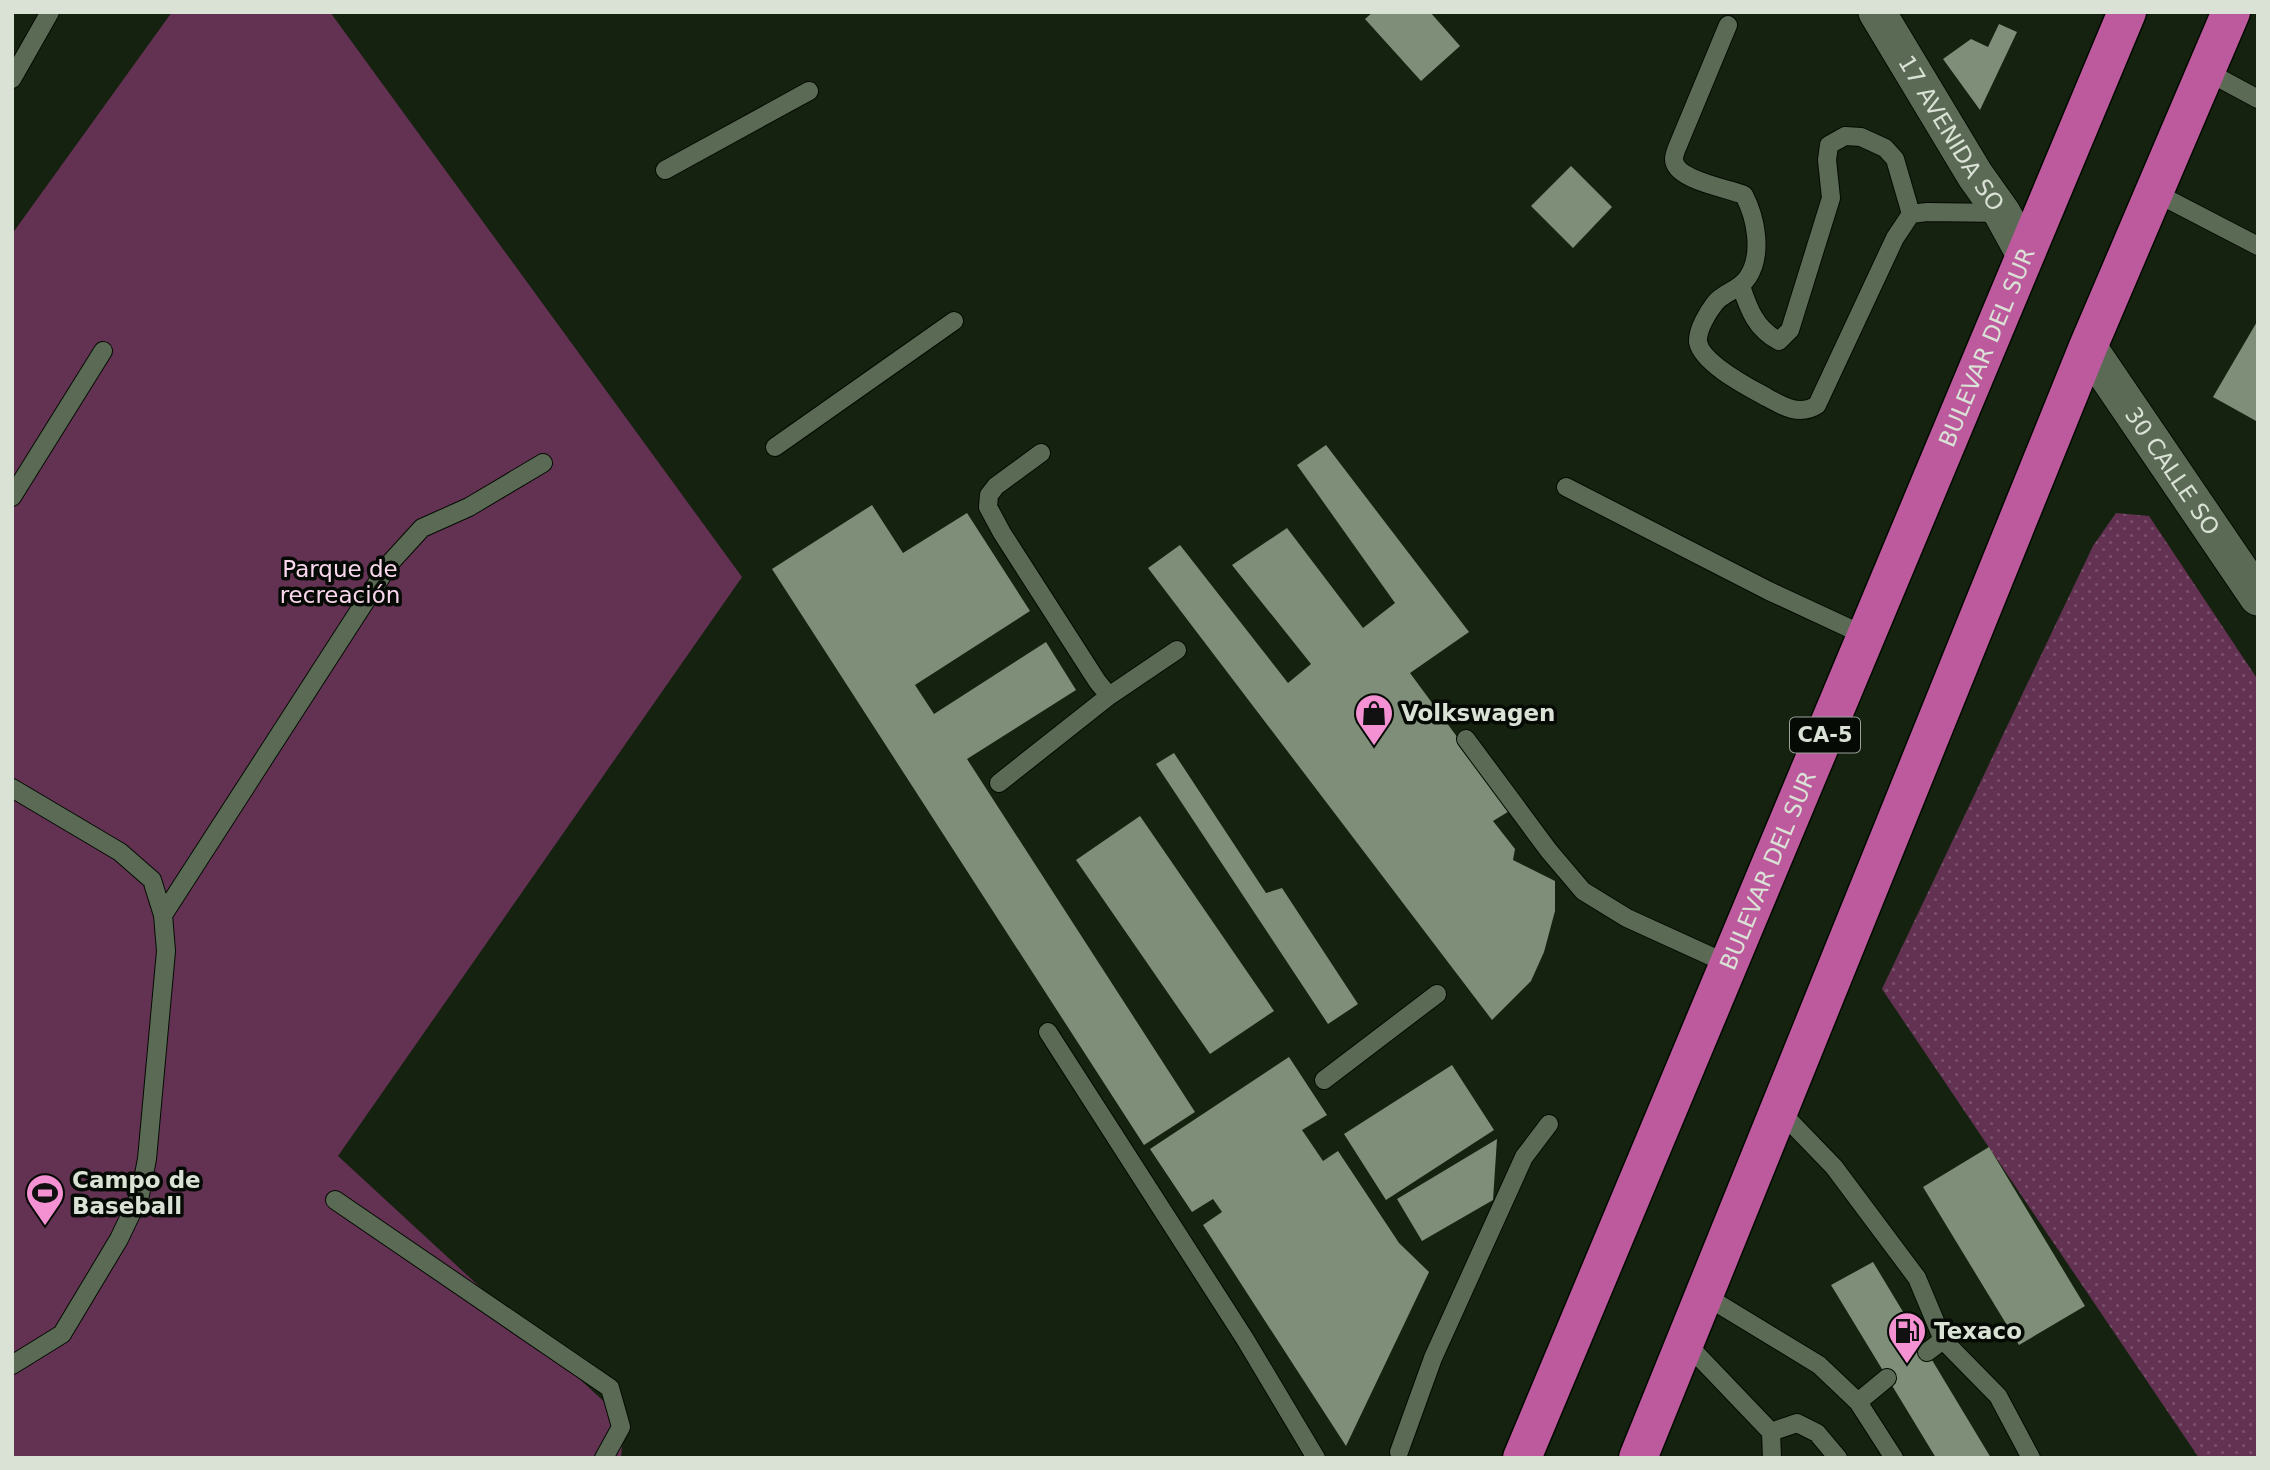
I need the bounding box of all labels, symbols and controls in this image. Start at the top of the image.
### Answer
street label: 17 AVENIDA SO [1893,51,2009,216]
street label: BULEVAR DEL SUR [1934,244,2040,451]
street label: 30 CALLE SO [2120,402,2225,540]
park label: Parque de recreación [280,556,400,608]
shop icon: Volkswagen [1353,692,1395,747]
place label: Volkswagen [1401,700,1555,726]
road number: CA-5 [1790,718,1860,752]
street label: BULEVAR DEL SUR [1715,767,1821,974]
place label: Campo de Baseball [72,1167,201,1219]
sports icon: Campo de Baseball [24,1172,66,1227]
fuel station icon: Texaco [1886,1310,1928,1365]
place label: Texaco [1934,1318,2022,1344]

